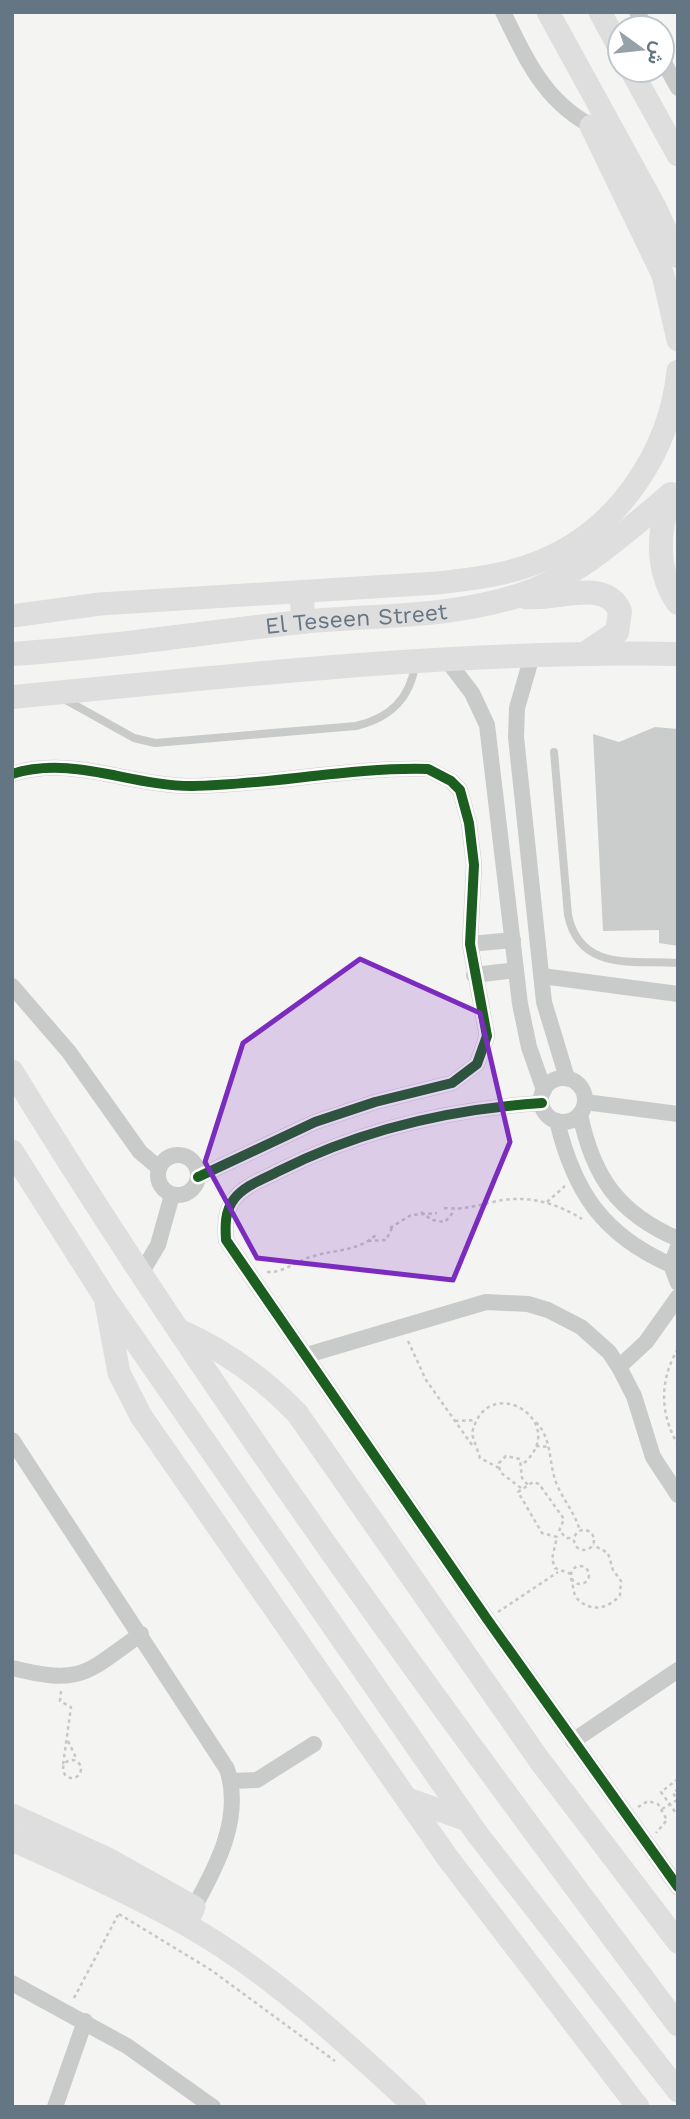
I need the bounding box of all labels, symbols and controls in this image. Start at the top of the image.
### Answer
north arrow [606,14,676,84]
text: ش [643,39,671,67]
street label: El Teseen Street [263,597,449,639]

